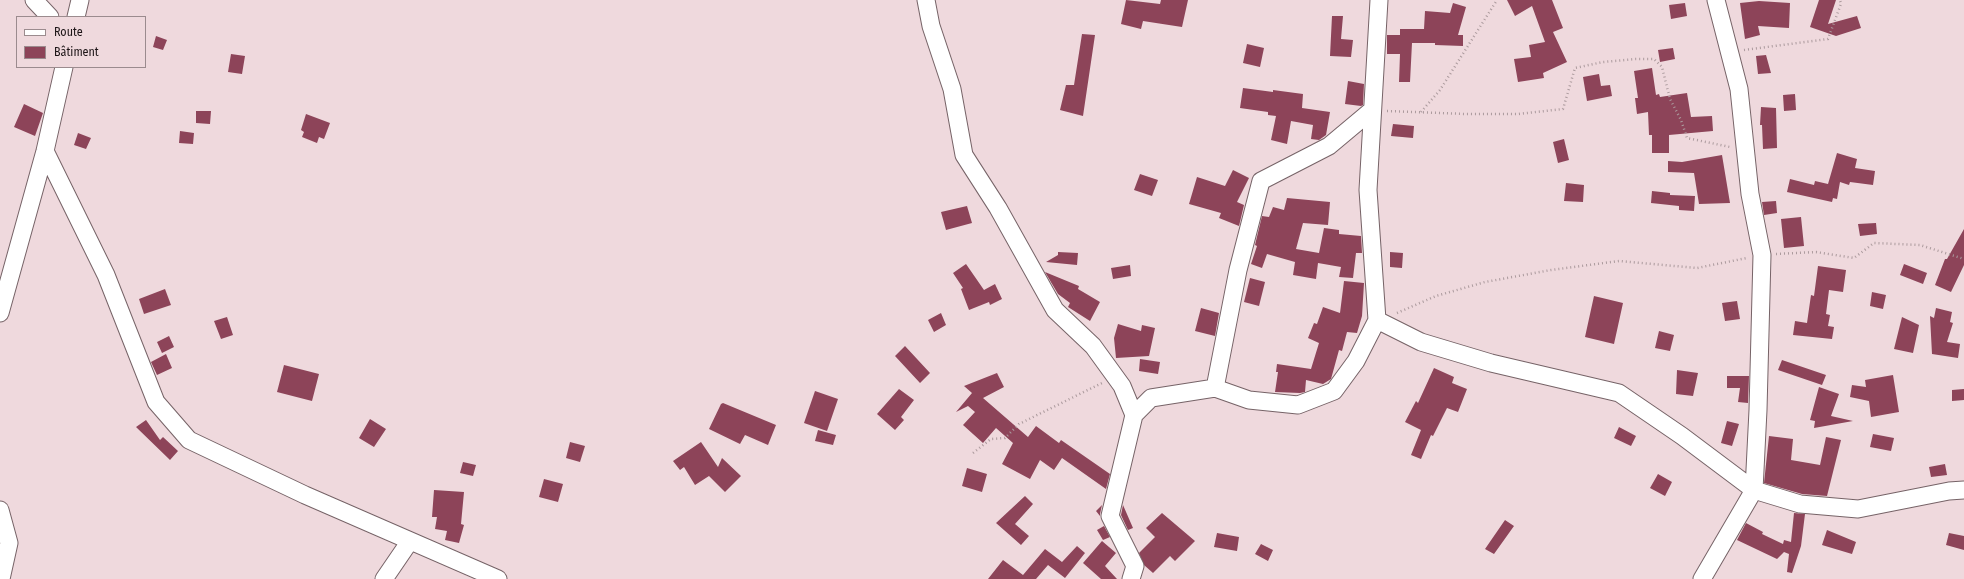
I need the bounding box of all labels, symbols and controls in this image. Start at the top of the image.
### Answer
legend [16,16,146,68]
text: Route [54,25,83,39]
text: Bâtiment [54,45,99,59]

